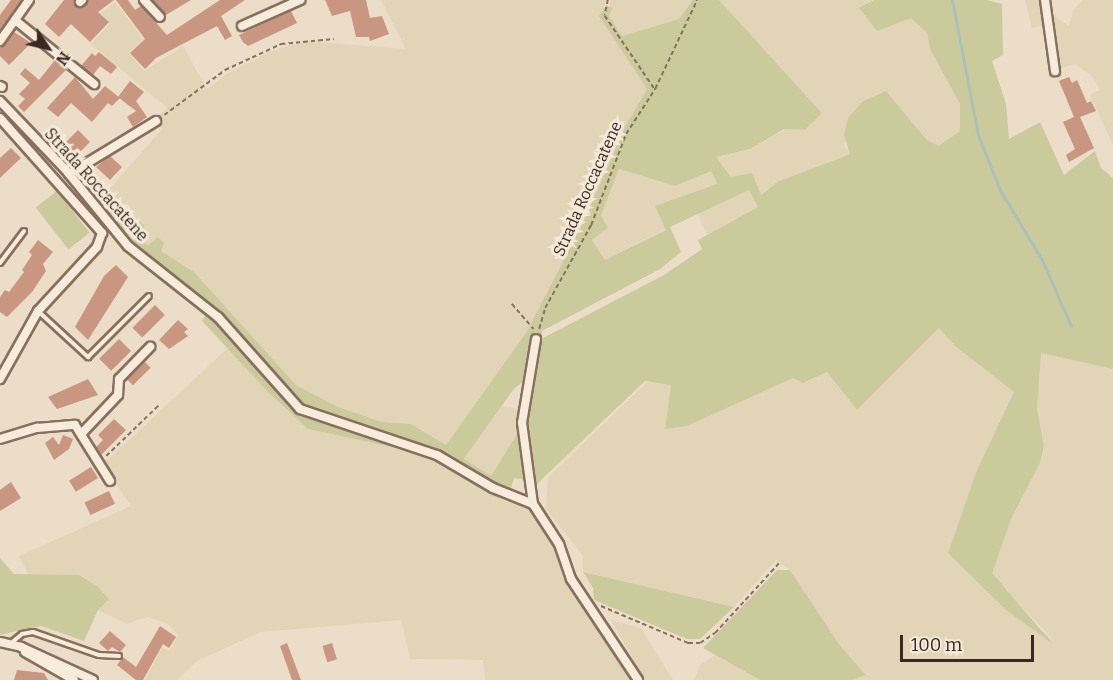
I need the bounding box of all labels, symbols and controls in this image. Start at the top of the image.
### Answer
north arrow [18,18,78,78]
text: N [52,48,74,69]
street label: Strada Roccacatene [550,119,626,259]
street label: Strada Roccacatene [40,124,152,246]
scale bar [903,623,1036,661]
text: 100 m [911,634,962,656]

